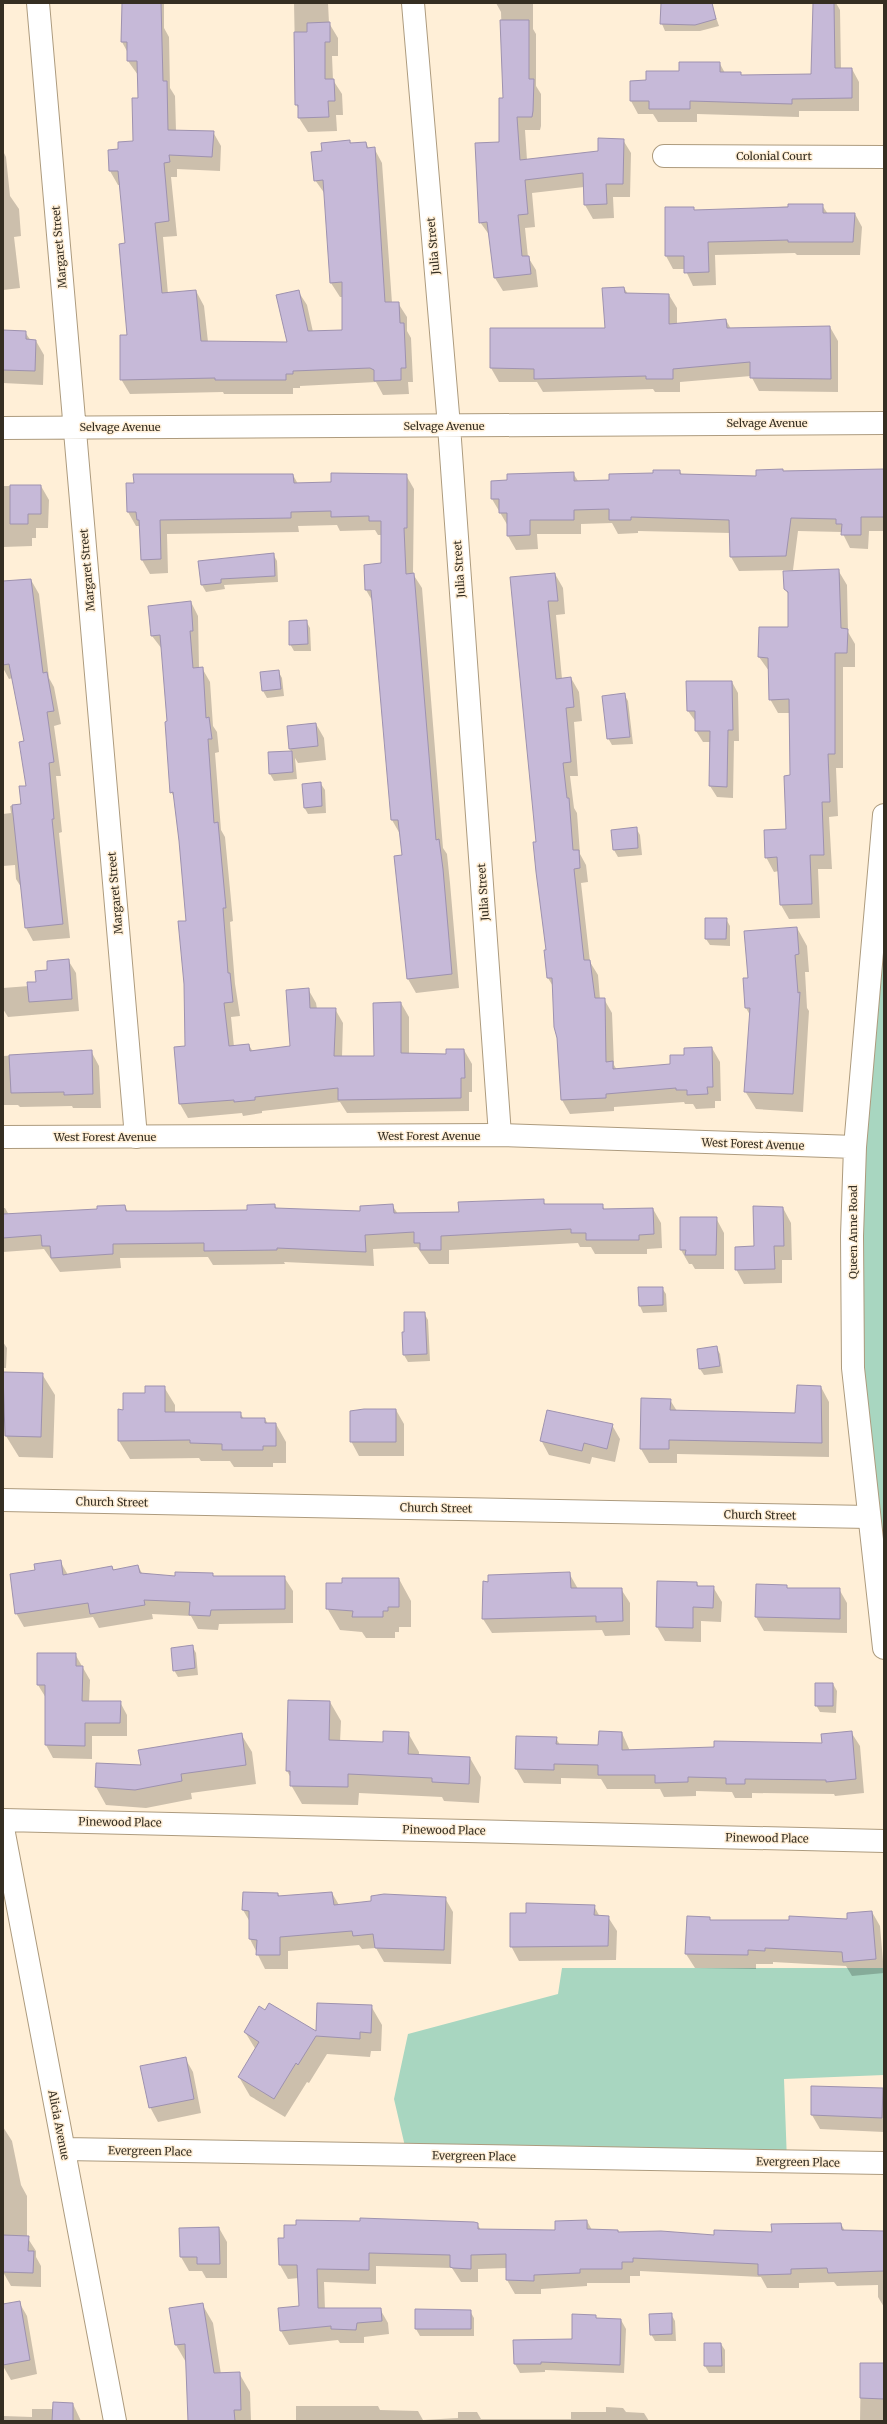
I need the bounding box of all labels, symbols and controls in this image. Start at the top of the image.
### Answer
street label: Colonial Court [736,149,812,163]
street label: Margaret Street [48,204,70,289]
street label: Julia Street [423,216,443,276]
street label: Selvage Avenue [726,416,808,430]
street label: Selvage Avenue [403,419,485,433]
street label: Selvage Avenue [79,420,161,434]
street label: Margaret Street [76,527,98,612]
street label: Julia Street [450,539,468,599]
street label: Margaret Street [104,850,126,935]
street label: Julia Street [474,862,492,922]
street label: West Forest Avenue [377,1129,481,1143]
street label: West Forest Avenue [53,1130,157,1144]
street label: West Forest Avenue [700,1135,805,1153]
street label: Queen Anne Road [846,1185,860,1279]
street label: Church Street [76,1494,149,1510]
street label: Church Street [400,1500,473,1516]
street label: Church Street [724,1507,797,1523]
street label: Pinewood Place [78,1814,162,1830]
street label: Pinewood Place [402,1822,486,1838]
street label: Pinewood Place [725,1830,809,1846]
street label: Alicia Avenue [45,2088,73,2161]
street label: Evergreen Place [108,2143,192,2159]
street label: Evergreen Place [432,2148,516,2164]
street label: Evergreen Place [756,2154,840,2170]

